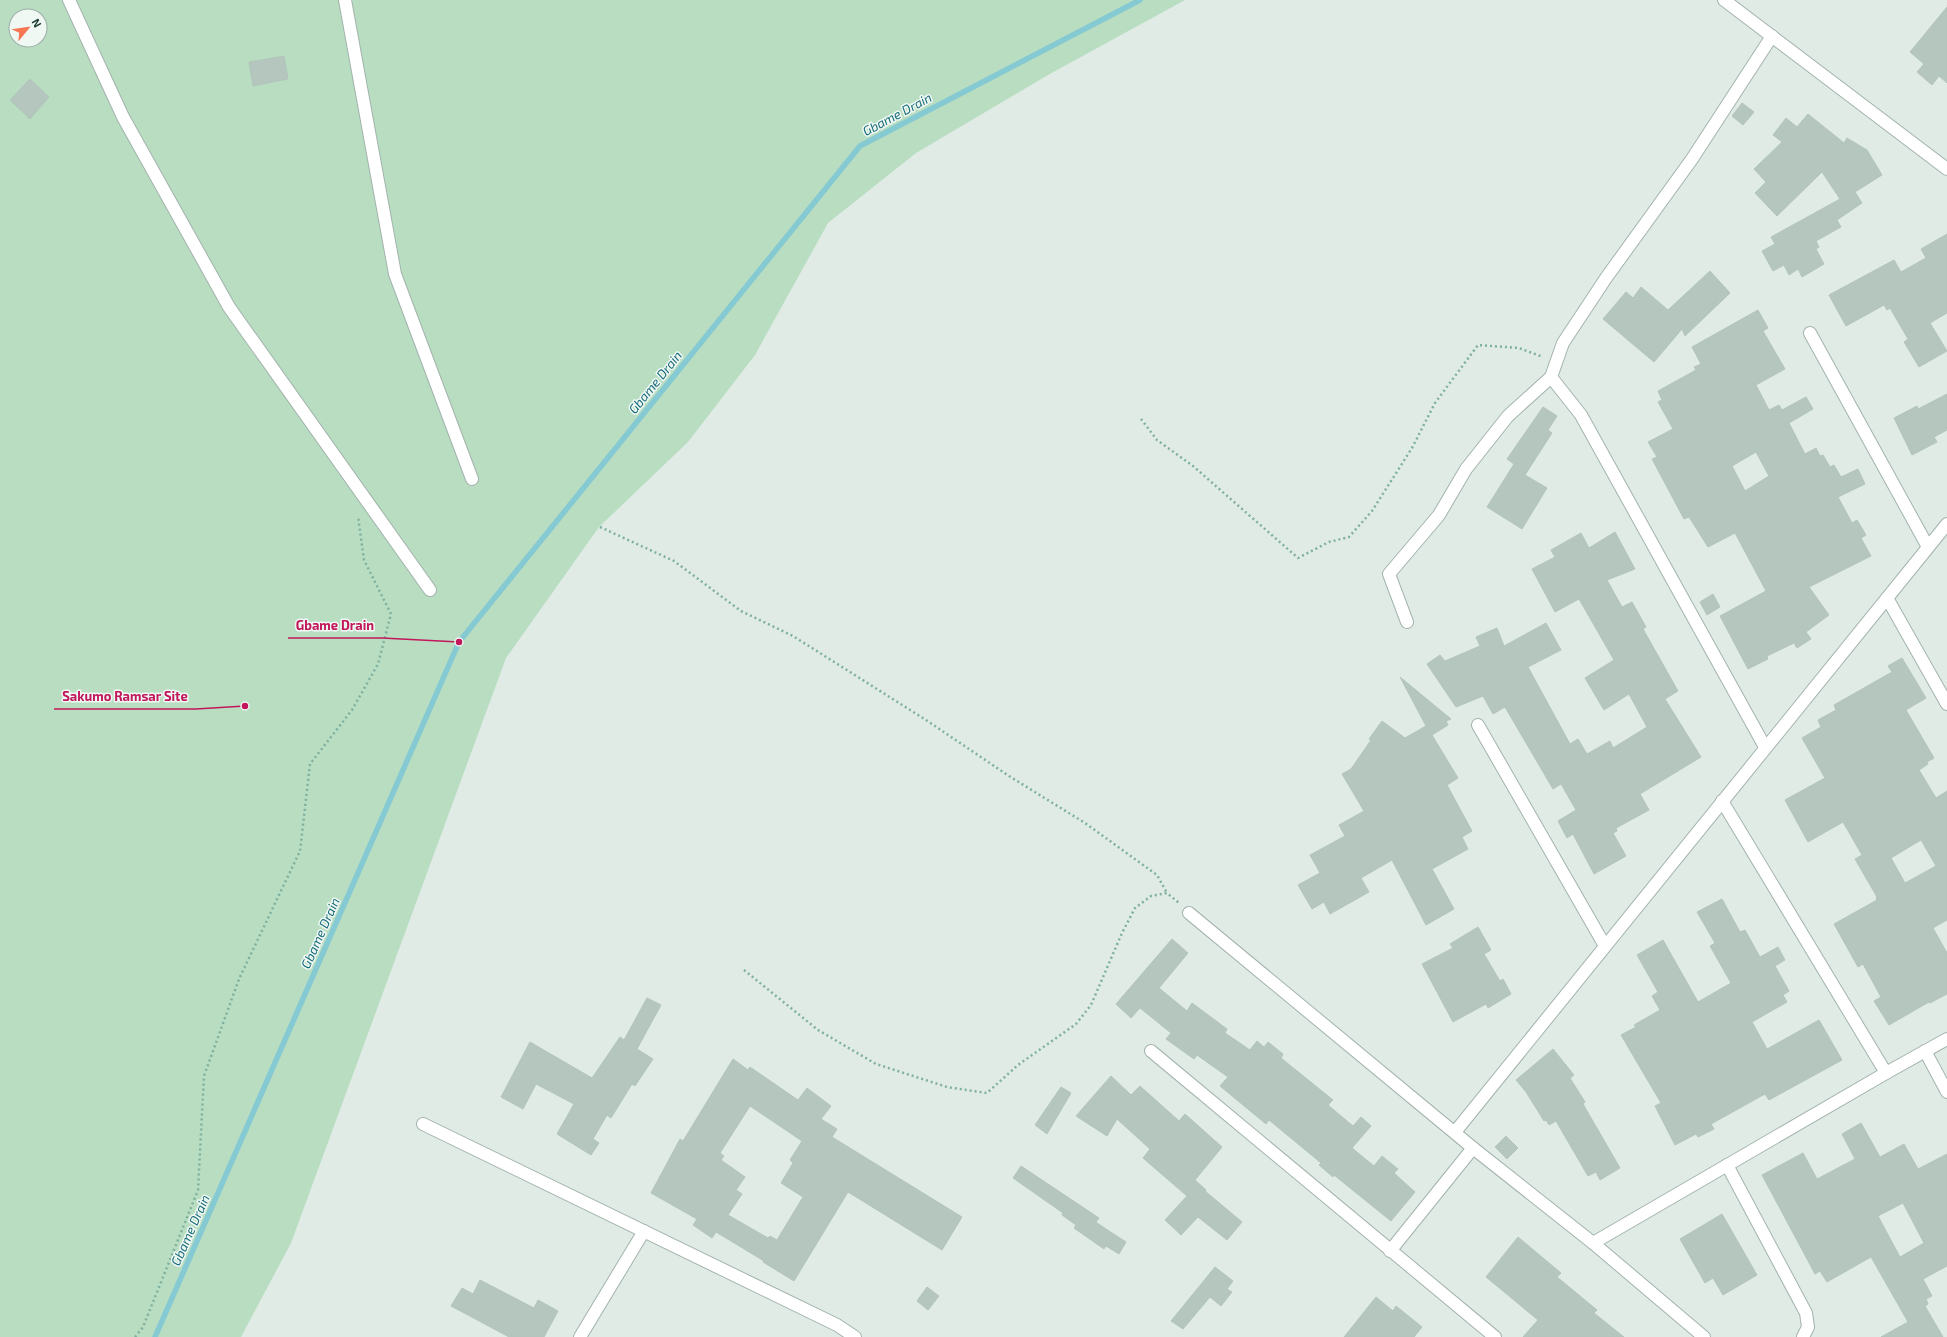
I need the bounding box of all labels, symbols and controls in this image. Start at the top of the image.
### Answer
north arrow [8,8,48,48]
text: N [30,16,45,30]
water label: Gbame Drain [860,89,934,139]
water label: Gbame Drain [625,347,685,417]
callout: Gbame Drain [288,613,382,638]
text: Gbame Drain [296,617,374,633]
callout: Sakumo Ramsar Site [54,684,196,709]
text: Sakumo Ramsar Site [62,688,188,704]
water label: Gbame Drain [297,895,343,971]
water label: Gbame Drain [167,1192,213,1268]

